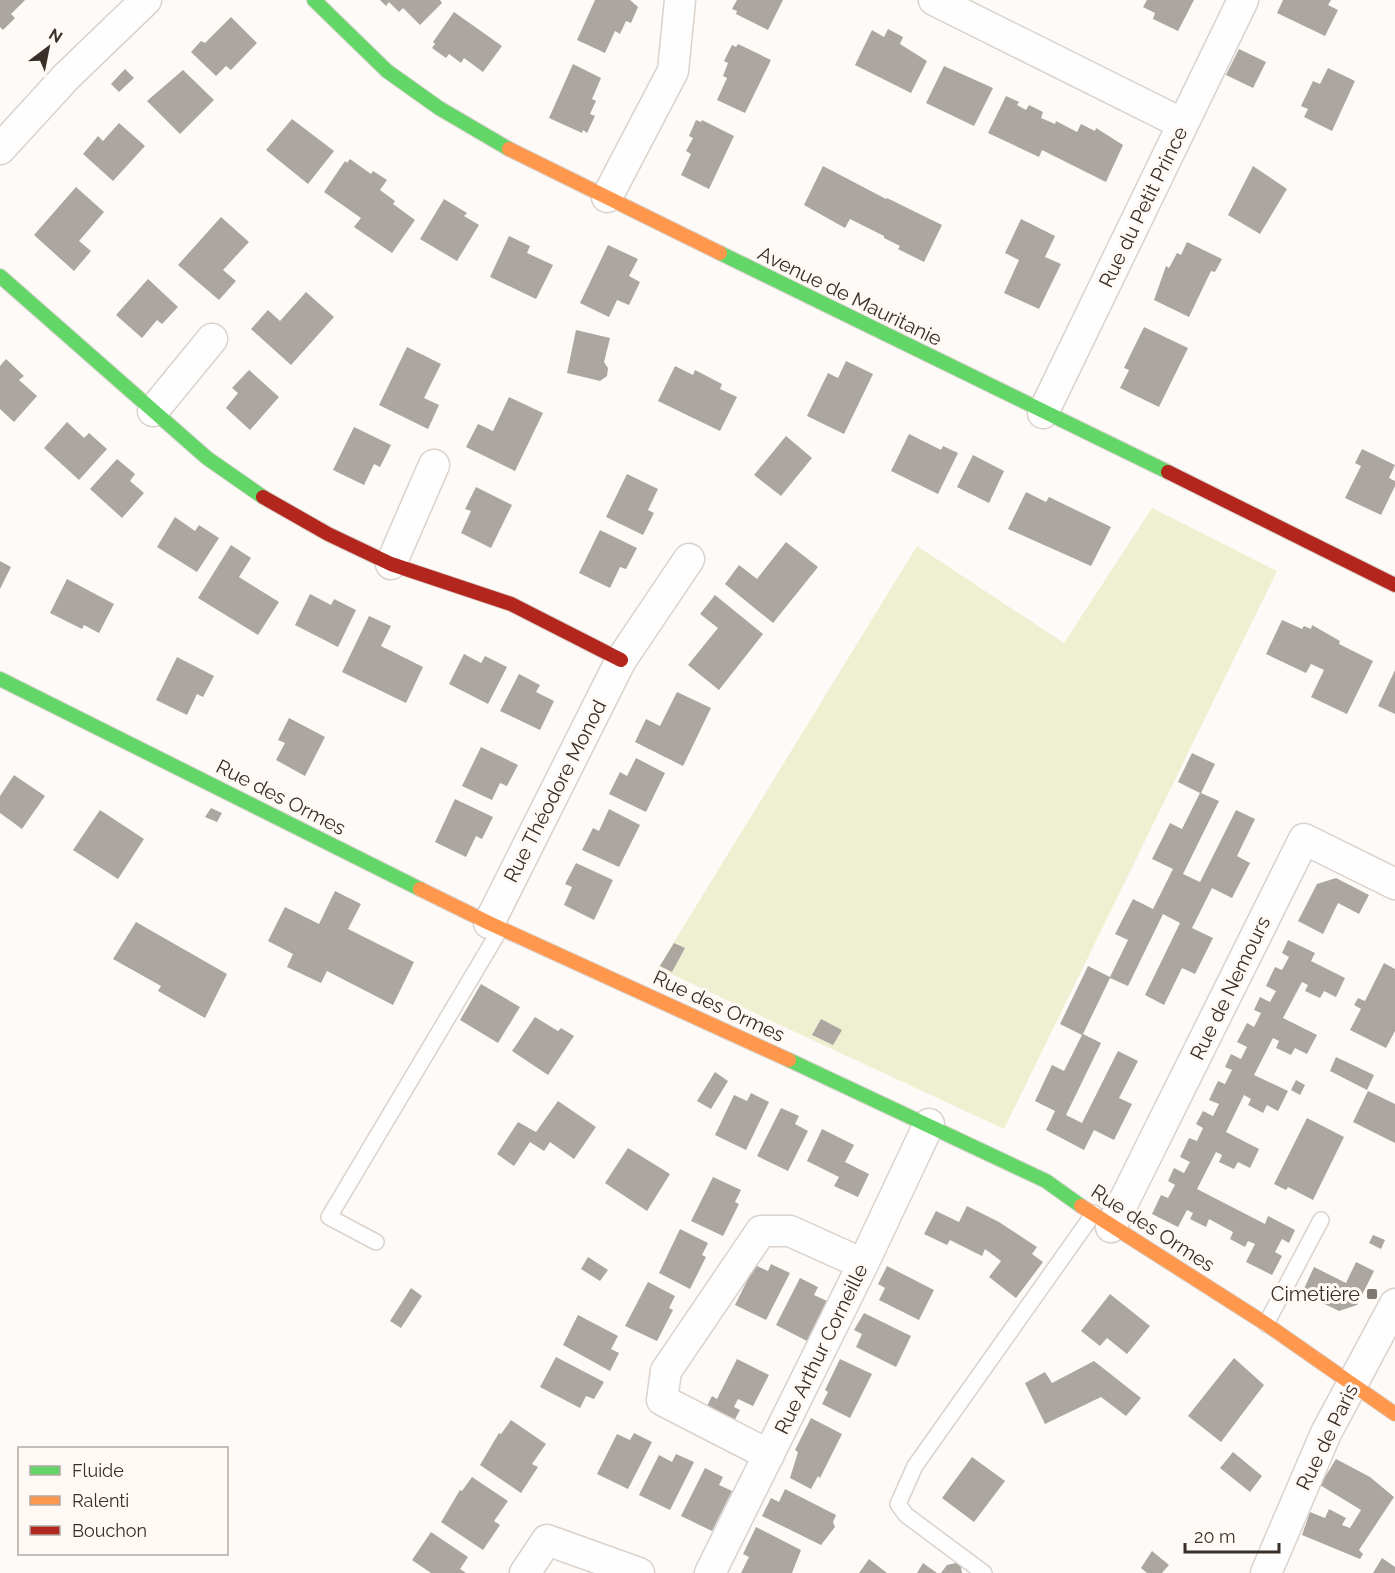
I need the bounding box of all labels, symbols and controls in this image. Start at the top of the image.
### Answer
north arrow [18,18,78,78]
text: N [45,24,66,47]
street label: Rue du Petit Prince [1094,122,1192,291]
street label: Avenue de Mauritanie [754,241,946,351]
street label: Rue Théodore Monod [499,696,611,886]
street label: Rue des Ormes [212,754,350,840]
street label: Rue de Nemours [1185,912,1275,1064]
street label: Rue des Ormes [649,965,789,1047]
street label: Rue des Ormes [1087,1179,1219,1277]
street label: Rue Arthur Corneille [769,1260,873,1438]
place label: Cimetière [1271,1282,1360,1306]
marker: Cimetière [1365,1287,1379,1301]
street label: Rue de Paris [1291,1380,1363,1494]
legend [18,1447,228,1555]
text: Fluide [72,1460,124,1481]
text: Ralenti [72,1490,129,1511]
scale bar [1185,1516,1280,1554]
text: Bouchon [72,1520,147,1541]
text: 20 m [1194,1526,1236,1547]

